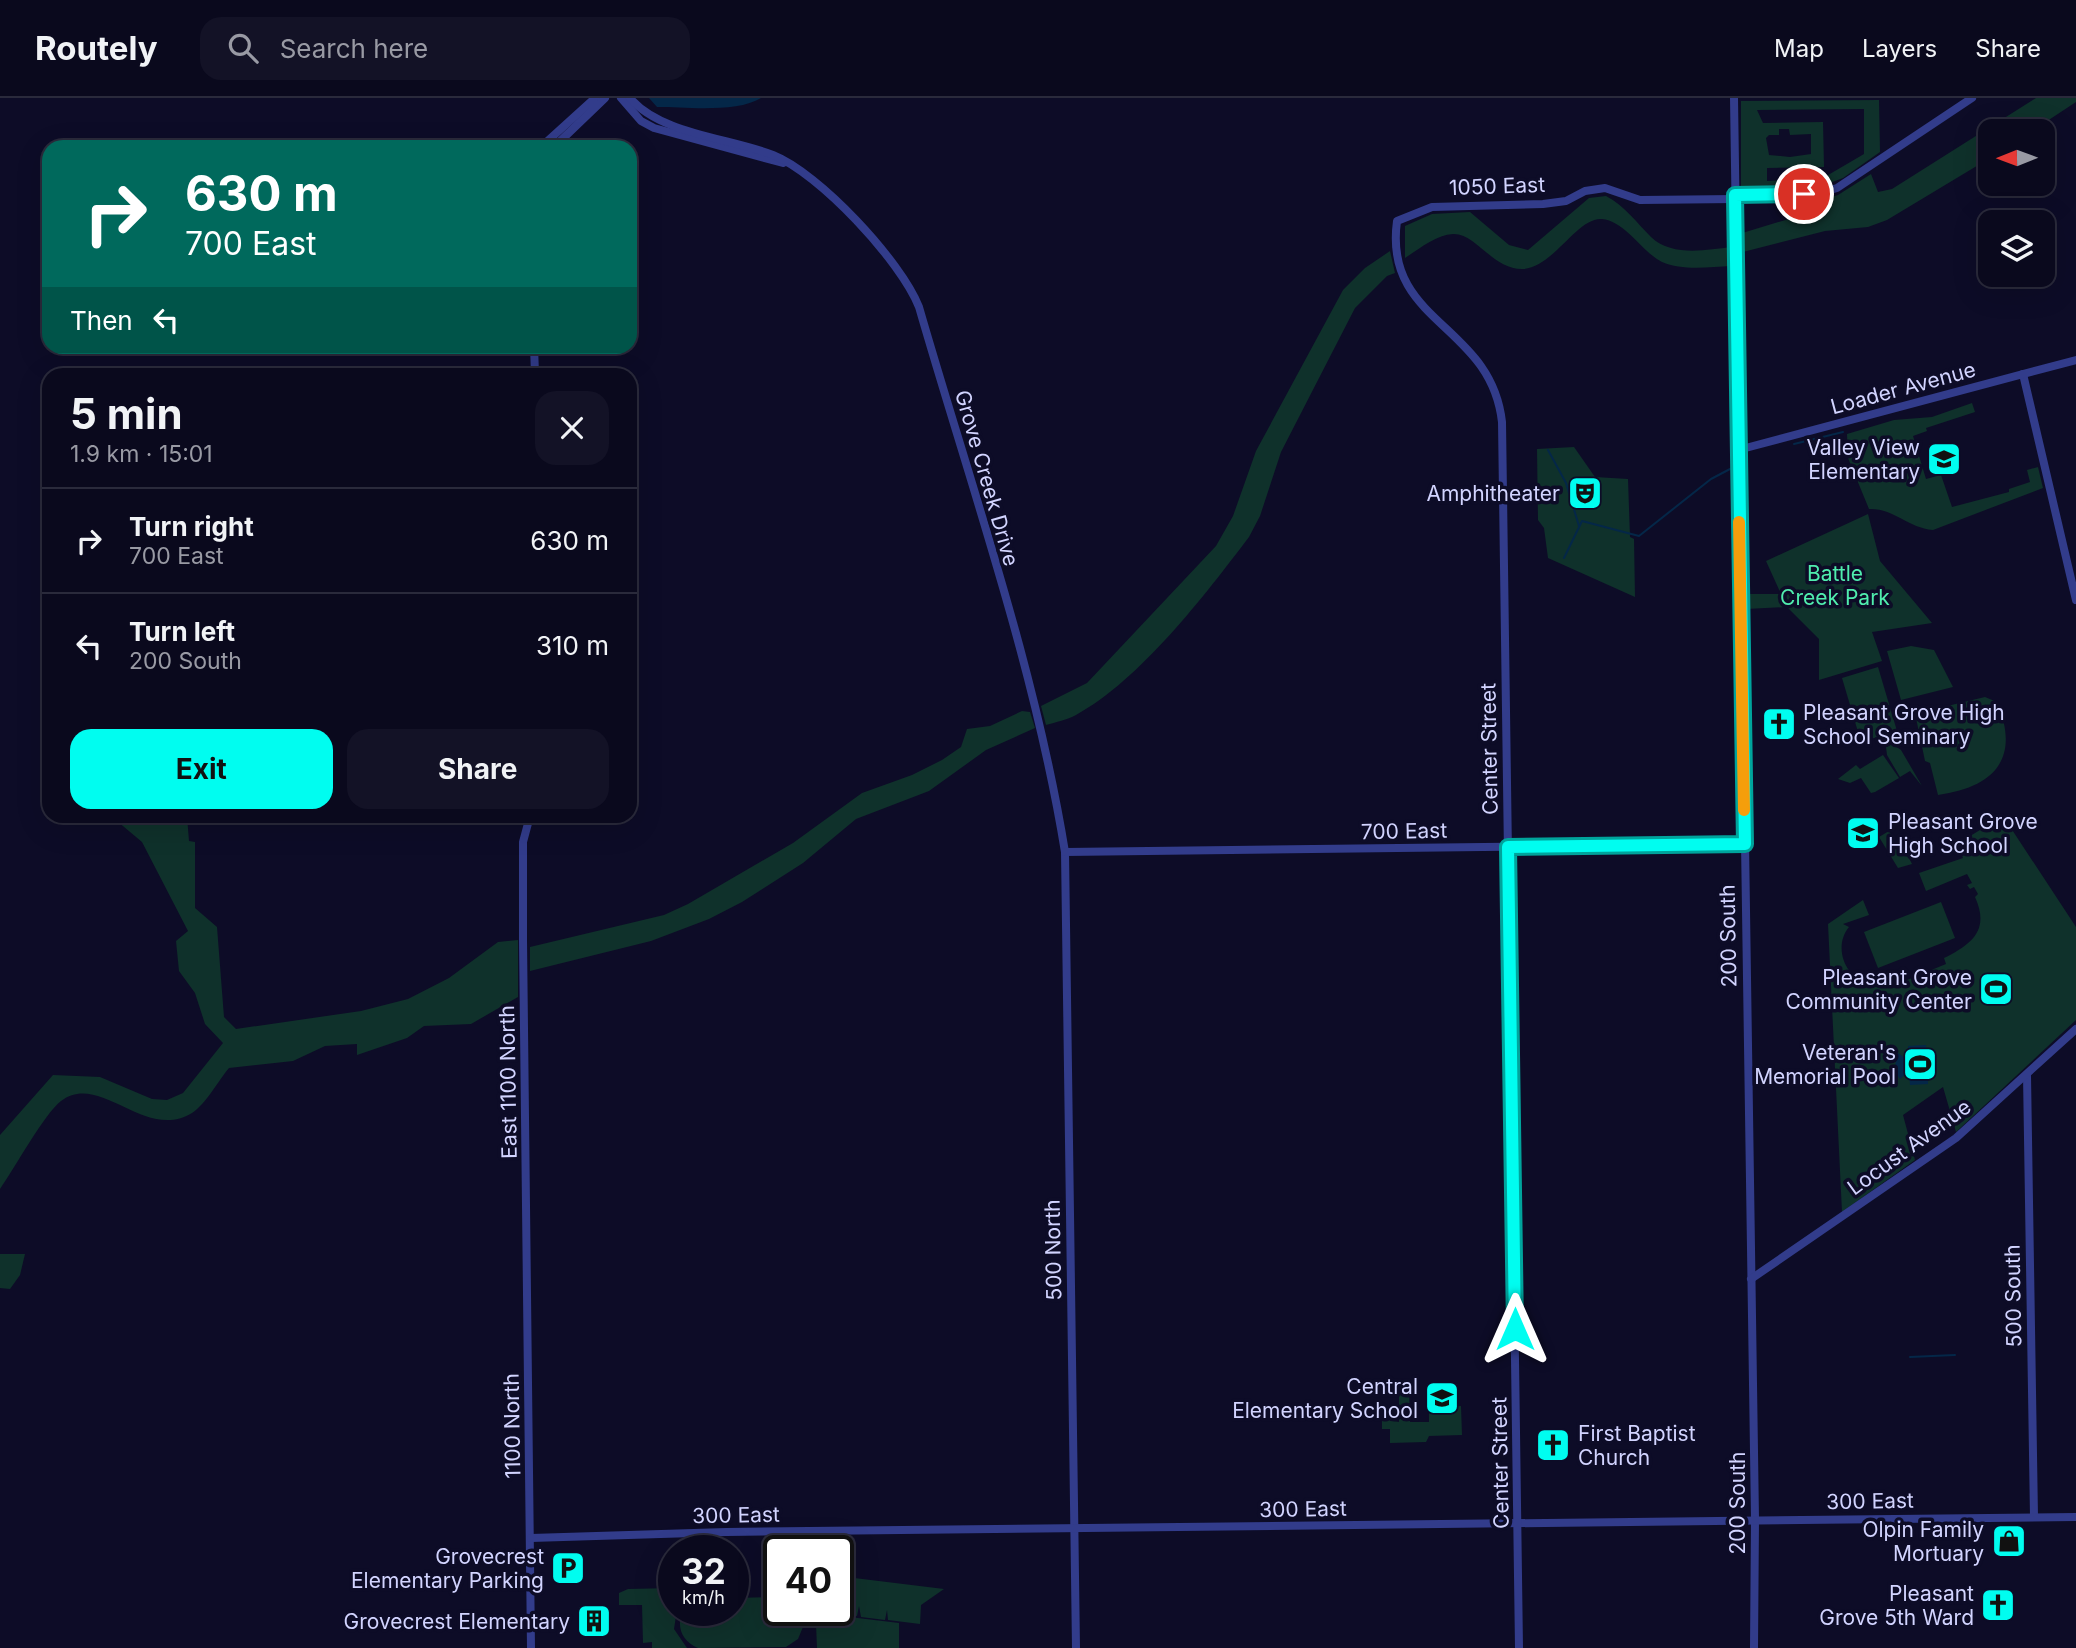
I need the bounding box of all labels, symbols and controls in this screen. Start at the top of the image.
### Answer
search box [200,17,690,80]
text: Routely [35,28,158,68]
icon: search [224,29,262,67]
text: Search here [280,33,428,64]
text: Map [1774,34,1824,63]
text: Layers [1862,34,1937,63]
text: Share [1975,34,2041,63]
north arrow [1978,119,2054,196]
map controls [1978,119,2055,287]
text: 630 m [185,164,338,223]
pin [1774,164,1834,224]
icon: right [70,168,161,259]
street label: 1050 East [1449,172,1546,200]
icon: arrive [1785,175,1823,213]
button: layers [1978,210,2055,287]
text: 700 East [185,224,317,263]
icon: left [147,301,185,339]
text: Then [70,305,133,336]
street label: Loader Avenue [1828,357,1978,419]
street label: Grove Creek Drive [950,387,1024,569]
text: 5 min [70,388,183,439]
button: close [535,391,609,465]
place label: Valley View Elementary [1806,435,1920,484]
text: 1.9 km · 15:01 [70,440,213,468]
school or university icon: Valley View Elementary [1925,440,1963,478]
theatre icon: Amphitheater [1566,474,1604,512]
place label: Amphitheater [1426,481,1560,506]
text: Turn right [129,511,254,542]
icon: right [70,522,108,560]
text: 630 m [530,525,609,556]
text: 700 East [129,542,224,570]
park label: Battle Creek Park [1780,561,1890,610]
text: Turn left [129,616,235,647]
icon: left [70,627,108,665]
text: 310 m [536,630,609,661]
text: 200 South [129,647,242,675]
street label: Center Street [1475,683,1503,815]
place label: Pleasant Grove High School Seminary [1803,700,2005,749]
church icon: Pleasant Grove High School Seminary [1760,705,1798,743]
button: Exit [70,729,333,809]
button: Share [347,729,609,809]
place label: Pleasant Grove High School [1888,809,2038,858]
school or university icon: Pleasant Grove High School [1844,814,1882,852]
street label: 700 East [1361,818,1448,844]
street label: 200 South [1715,884,1741,988]
place label: Pleasant Grove Community Center [1786,965,1972,1014]
sports icon: Pleasant Grove Community Center [1977,970,2015,1008]
street label: East 1100 North [494,1005,522,1159]
place label: Veteran's Memorial Pool [1754,1040,1896,1089]
sports icon: Veteran's Memorial Pool [1901,1045,1939,1083]
street label: Locust Avenue [1842,1094,1976,1200]
street label: 500 North [1040,1199,1066,1301]
street label: 500 South [2000,1244,2026,1348]
position arrow [1478,1292,1552,1366]
street label: 1100 North [499,1373,525,1479]
place label: Central Elementary School [1232,1374,1418,1423]
school or university icon: Central Elementary School [1423,1379,1461,1417]
street label: Center Street [1486,1397,1514,1529]
place label: First Baptist Church [1578,1421,1696,1470]
church icon: First Baptist Church [1534,1426,1572,1464]
street label: 200 South [1725,1452,1750,1554]
street label: 300 East [1826,1488,1914,1514]
street label: 300 East [1259,1496,1347,1522]
street label: 300 East [692,1502,780,1528]
place label: Olpin Family Mortuary [1862,1517,1984,1566]
shop icon: Olpin Family Mortuary [1990,1522,2028,1560]
speed limit sign: 40 [763,1535,854,1626]
place label: Grovecrest Elementary Parking [351,1544,544,1593]
parking icon: Grovecrest Elementary Parking [549,1549,587,1587]
text: 32 [681,1550,726,1592]
place label: Pleasant Grove 5th Ward [1819,1581,1974,1630]
church icon: Pleasant Grove 5th Ward [1979,1586,2017,1624]
text: km/h [682,1587,725,1608]
building icon: Grovecrest Elementary [575,1602,613,1640]
place label: Grovecrest Elementary [344,1609,570,1634]

